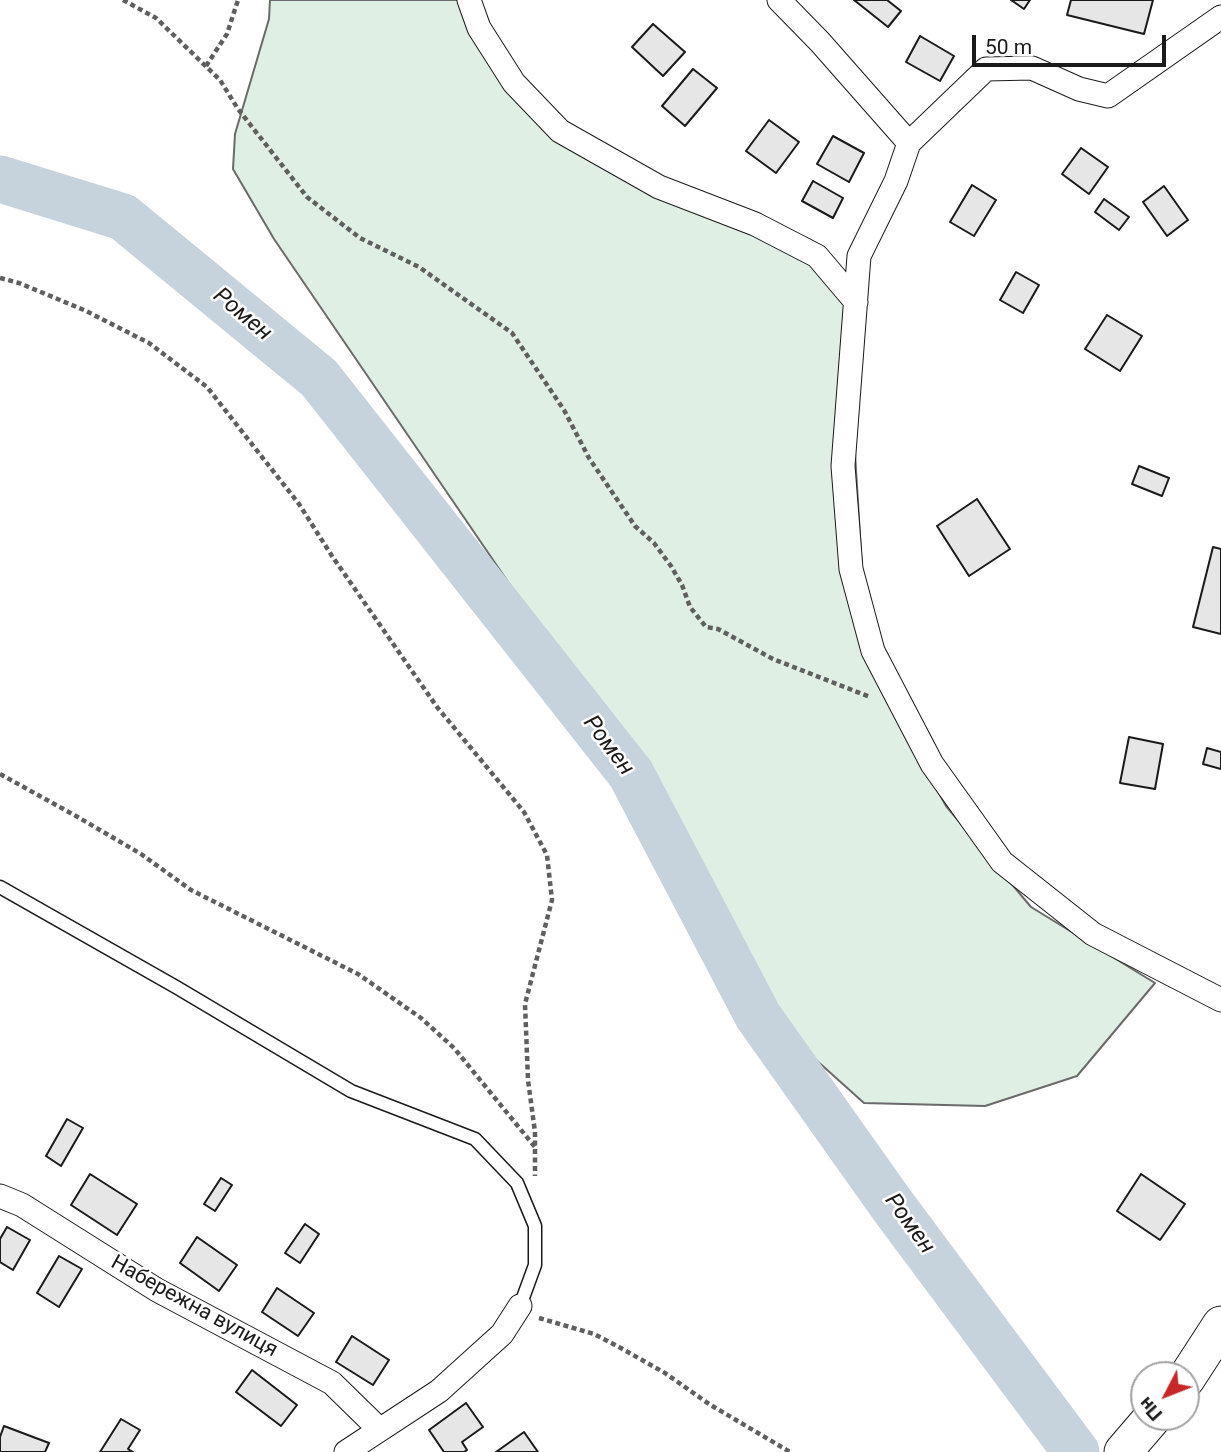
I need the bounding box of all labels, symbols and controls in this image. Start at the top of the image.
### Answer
scale bar [976,21,1170,65]
text: 50 m [985,35,1032,59]
water label: Ромен [207,283,277,347]
water label: Ромен [577,711,639,781]
water label: Ромен [878,1188,940,1260]
street label: Набережна вулиця [106,1251,282,1363]
north arrow [1130,1361,1200,1431]
text: Пн [1134,1392,1167,1426]

